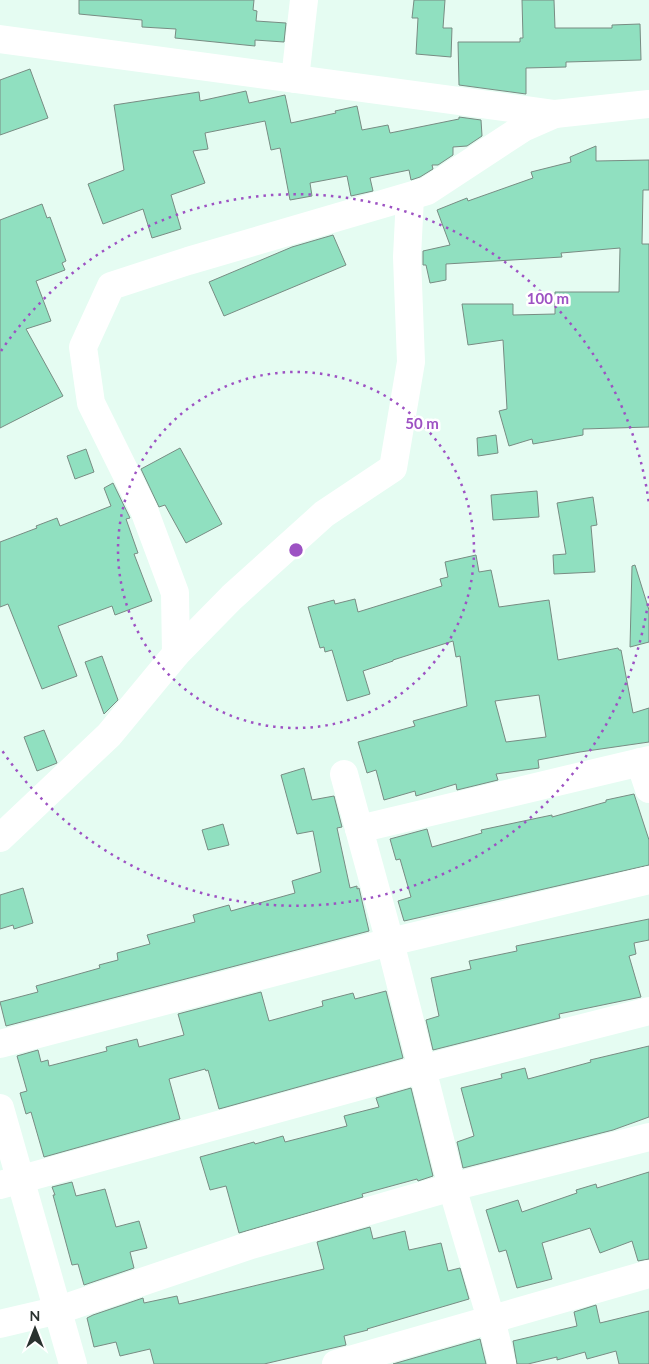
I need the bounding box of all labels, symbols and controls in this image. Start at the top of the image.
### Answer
text: 100 m [527,289,569,307]
text: 50 m [405,414,439,432]
centre of rings [287,541,305,559]
north arrow [10,1304,60,1354]
text: N [30,1307,40,1324]

